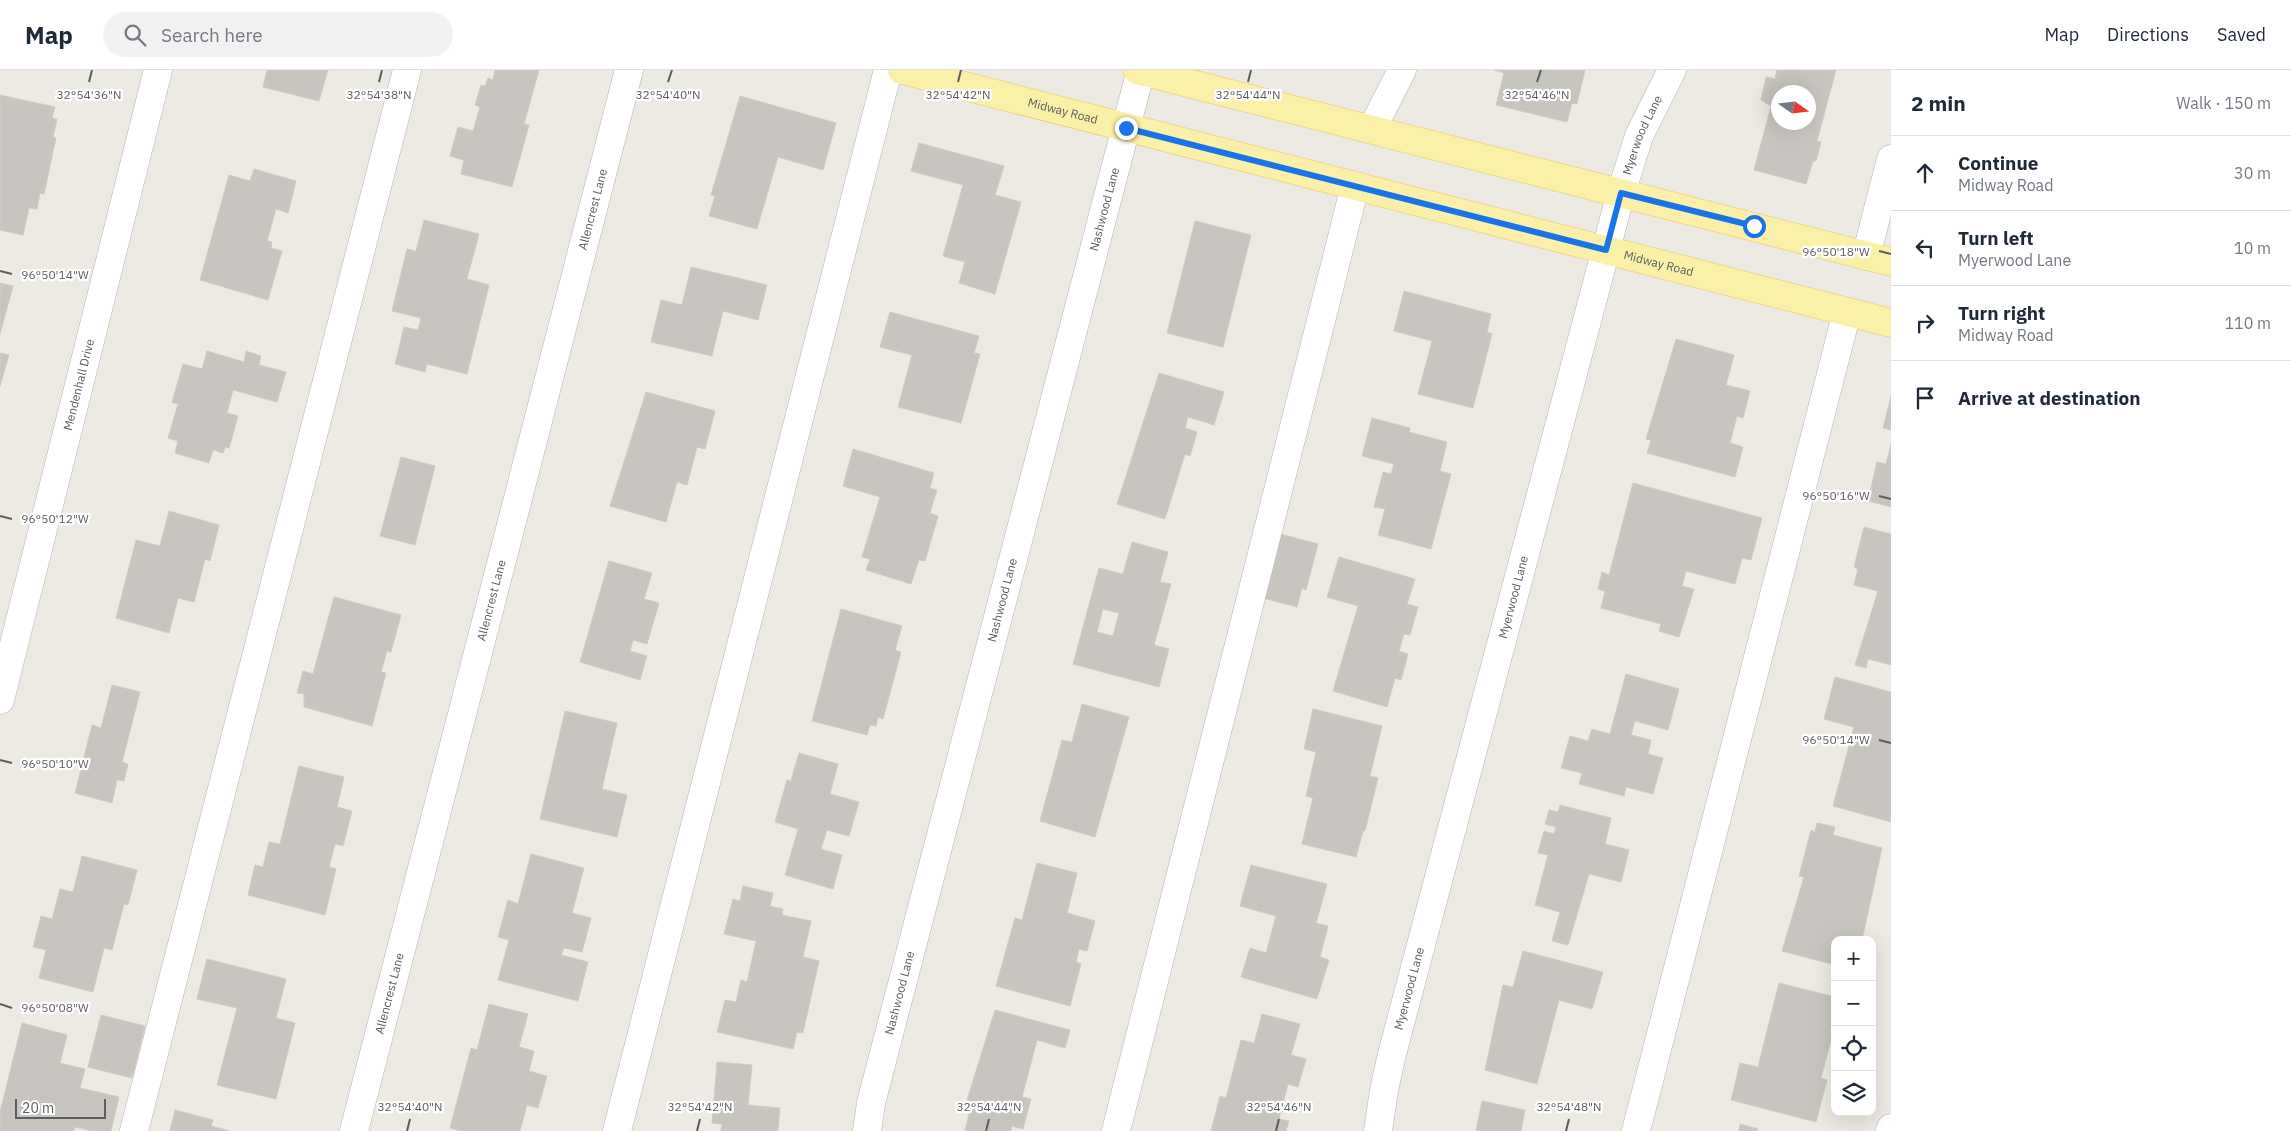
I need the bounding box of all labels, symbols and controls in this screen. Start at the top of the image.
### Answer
search box [103,12,453,57]
text: Map [25,19,73,51]
icon: search [121,21,149,49]
text: Search here [161,23,263,47]
text: Map [2044,23,2079,46]
text: Directions [2107,23,2189,46]
text: Saved [2217,23,2266,46]
north arrow [1771,85,1816,130]
text: 32°54'36"N [56,87,122,102]
text: 32°54'38"N [346,87,412,102]
text: 32°54'40"N [635,87,701,102]
text: 32°54'42"N [925,87,991,102]
text: 32°54'44"N [1215,87,1281,102]
text: 32°54'46"N [1504,87,1570,102]
text: 2 min [1911,89,1966,117]
street label: Myerwood Lane [1619,92,1665,177]
text: Walk · 150 m [2176,93,2271,113]
street label: Midway Road [1026,95,1100,127]
route end [1115,117,1138,140]
text: Continue [1958,151,2038,175]
icon: ahead [1911,159,1939,187]
text: 30 m [2234,163,2271,183]
street label: Nashwood Lane [1086,165,1122,253]
street label: Allencrest Lane [575,167,610,252]
text: Midway Road [1958,175,2053,195]
route start [1743,215,1766,238]
text: Turn left [1958,226,2034,250]
icon: left [1911,234,1939,262]
text: 10 m [2234,238,2271,258]
text: 96°50'18"W [1802,244,1870,259]
street label: Midway Road [1622,247,1695,279]
text: Myerwood Lane [1958,250,2071,270]
text: 96°50'14"W [21,267,89,282]
text: Turn right [1958,301,2045,325]
icon: right [1911,309,1939,337]
text: 110 m [2224,313,2271,333]
text: Midway Road [1958,325,2053,345]
street label: Mendenhall Drive [60,337,97,432]
icon: arrive [1911,384,1939,412]
text: Arrive at destination [1958,386,2141,410]
text: 96°50'16"W [1802,488,1870,503]
text: 96°50'12"W [21,511,89,526]
street label: Myerwood Lane [1495,554,1531,640]
street label: Nashwood Lane [984,556,1020,643]
street label: Allencrest Lane [473,558,509,643]
text: 96°50'14"W [1802,732,1870,747]
text: 96°50'10"W [21,756,89,771]
map controls [1831,936,1876,1116]
button: + [1831,936,1876,981]
street label: Myerwood Lane [1391,945,1427,1031]
street label: Nashwood Lane [881,949,917,1036]
street label: Allencrest Lane [371,951,407,1036]
button: − [1831,981,1876,1026]
text: 96°50'08"W [21,1000,89,1015]
button: locate [1831,1026,1876,1071]
button: layers [1831,1071,1876,1116]
scale bar [15,1096,106,1119]
text: 20 m [22,1099,54,1117]
text: 32°54'40"N [377,1099,443,1114]
text: 32°54'42"N [667,1099,733,1114]
text: 32°54'44"N [956,1099,1022,1114]
text: 32°54'46"N [1246,1099,1312,1114]
text: 32°54'48"N [1536,1099,1602,1114]

